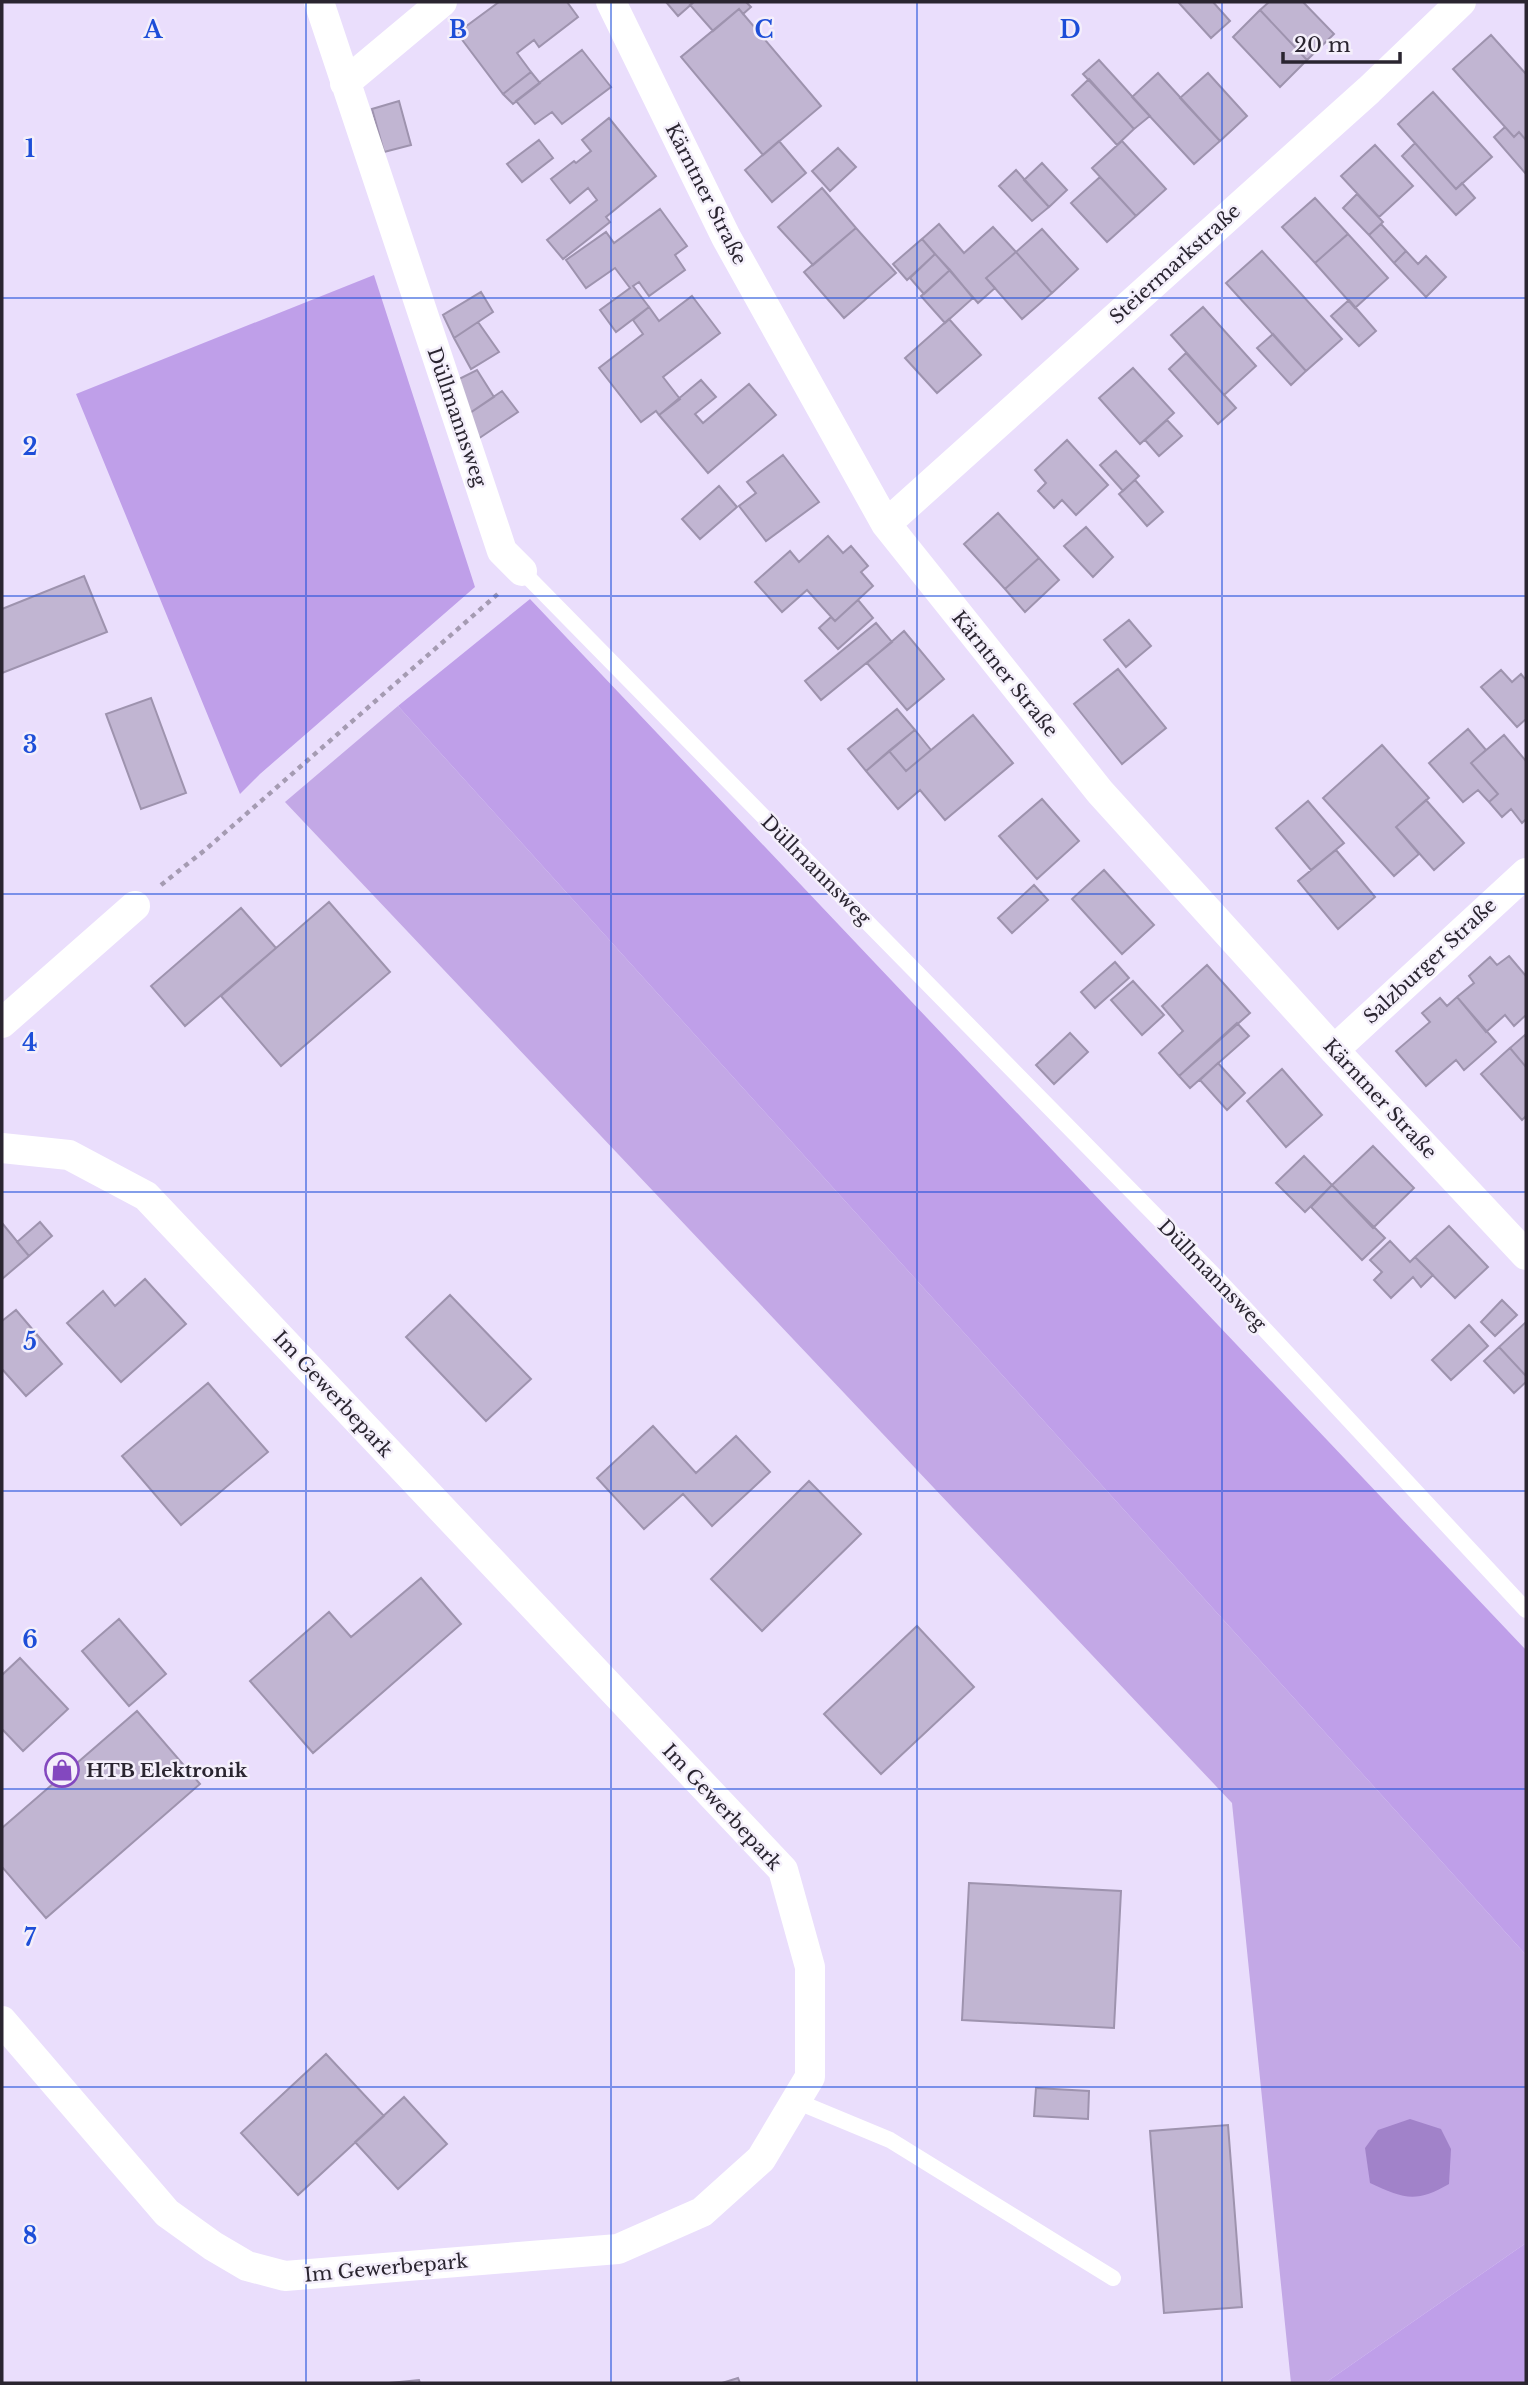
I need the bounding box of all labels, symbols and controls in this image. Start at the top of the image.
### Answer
text: A [143,16,164,44]
text: B [449,16,467,44]
text: C [755,16,773,44]
text: D [1059,16,1081,44]
scale bar [1283,21,1400,65]
text: 20 m [1294,32,1351,58]
street label: Kärntner Straße [660,120,752,268]
text: 1 [25,135,35,163]
street label: Steiermarkstraße [1105,199,1245,329]
street label: Düllmannsweg [422,344,492,490]
text: 2 [23,433,37,461]
street label: Kärntner Straße [947,606,1063,742]
text: 3 [23,731,37,759]
street label: Düllmannsweg [756,810,876,930]
street label: Salzburger Straße [1359,894,1501,1028]
text: 4 [22,1029,38,1057]
street label: Kärntner Straße [1319,1034,1441,1164]
street label: Düllmannsweg [1153,1215,1271,1336]
street label: Im Gewerbepark [269,1326,398,1462]
text: 5 [23,1328,37,1356]
text: 6 [22,1626,38,1654]
street label: Im Gewerbepark [658,1739,787,1875]
shop icon: HTB Elektronik [43,1751,81,1789]
place label: HTB Elektronik [86,1759,248,1782]
text: 7 [24,1924,37,1952]
text: 8 [23,2222,37,2250]
street label: Im Gewerbepark [303,2249,469,2287]

